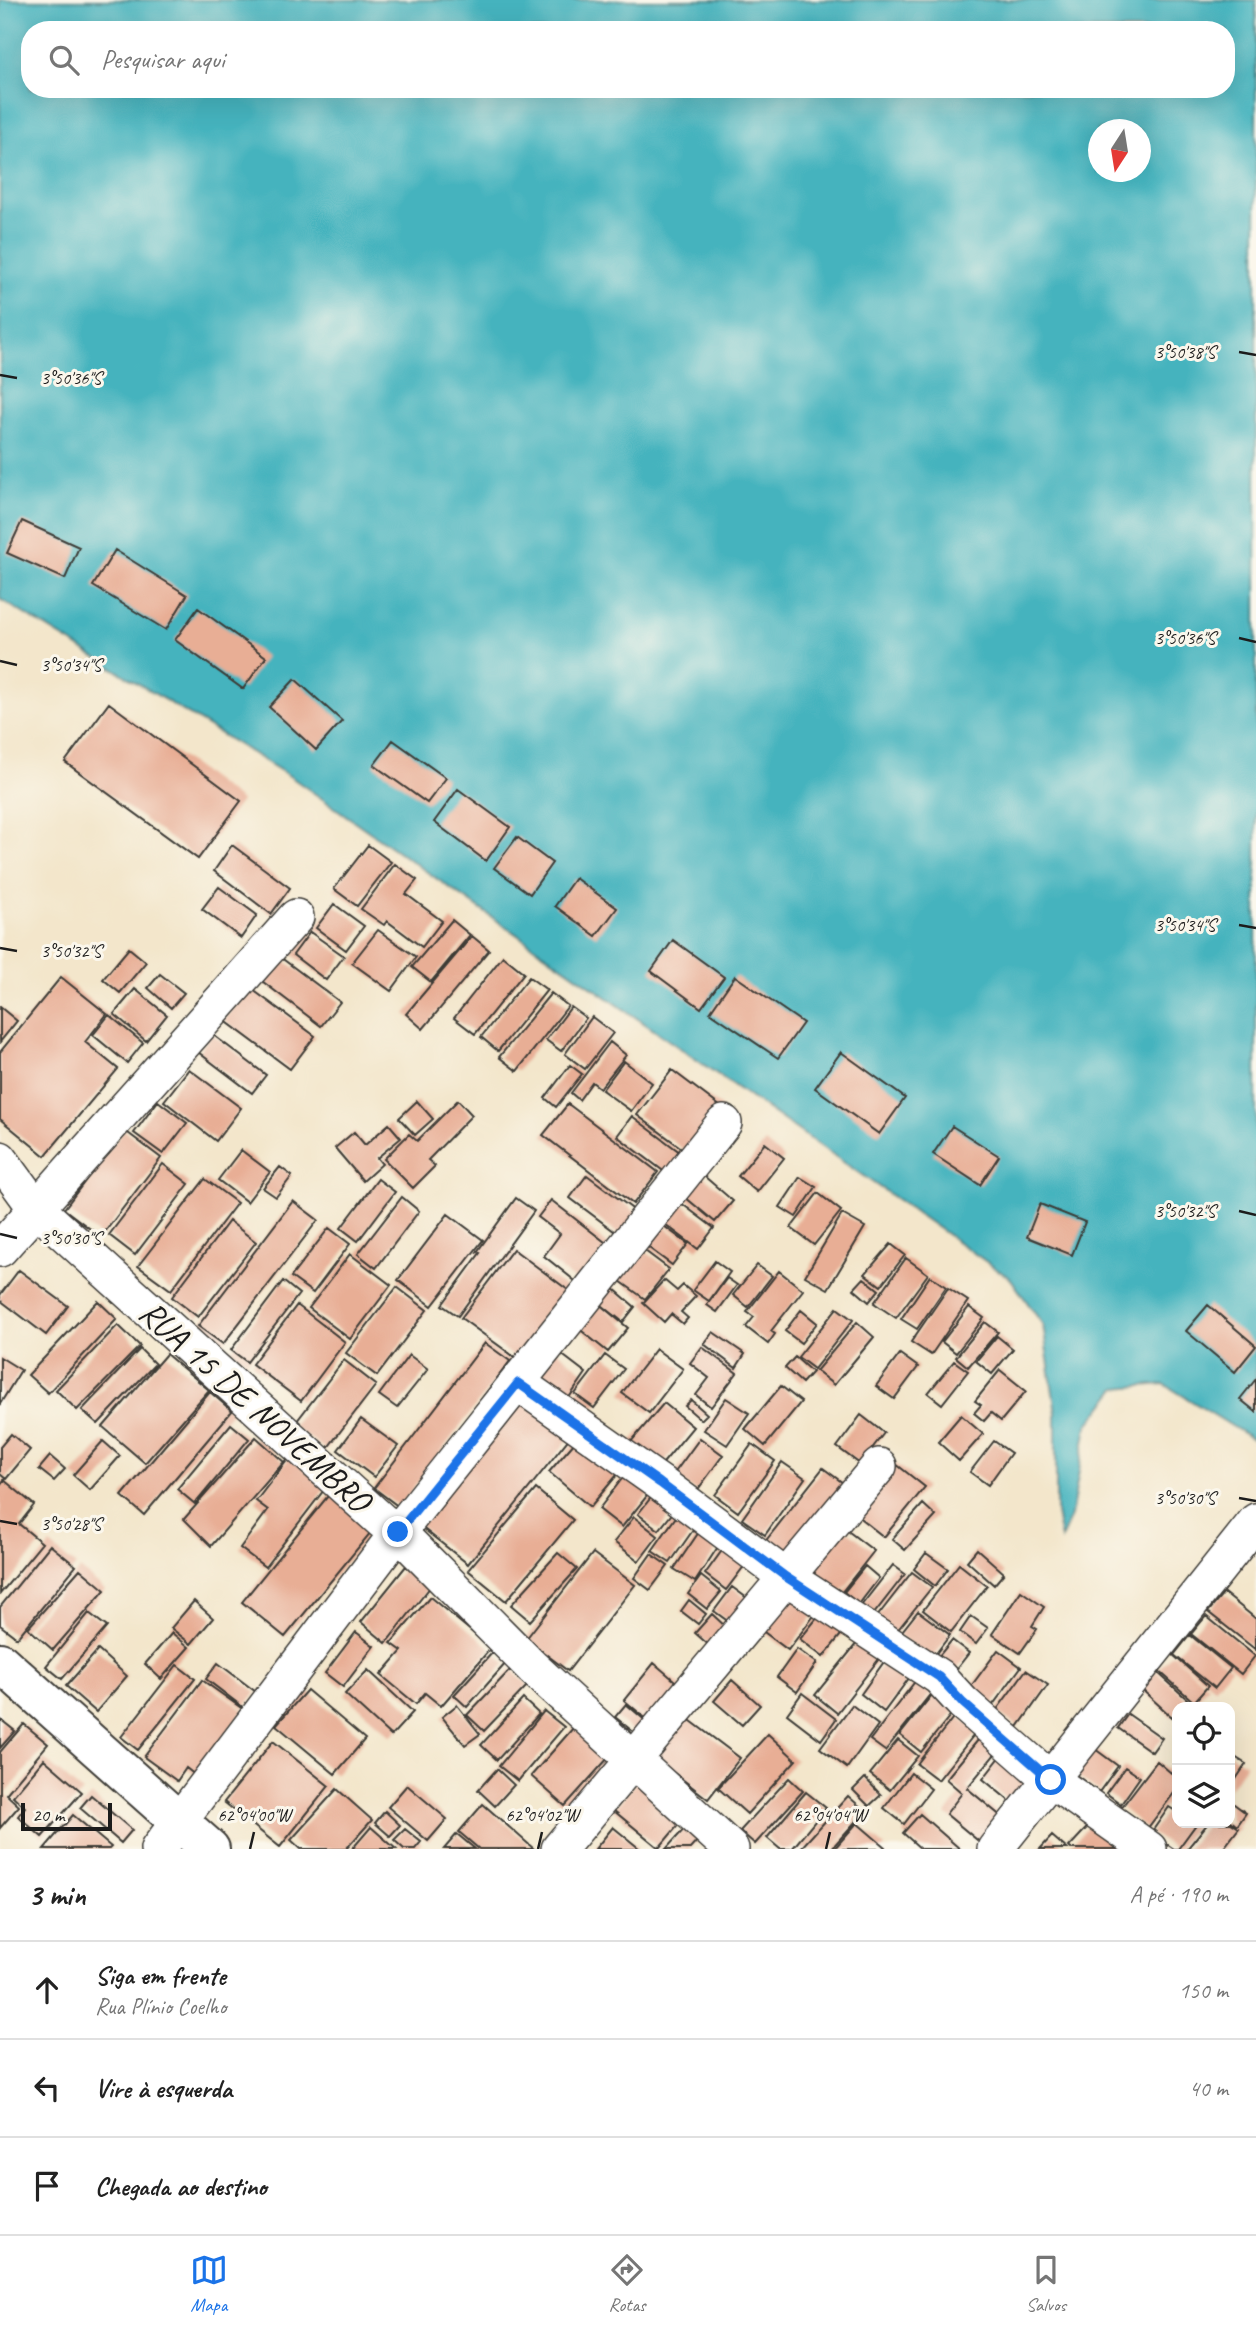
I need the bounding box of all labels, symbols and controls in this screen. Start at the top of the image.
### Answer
search box [21,21,1235,98]
icon: search [45,41,83,79]
text: Pesquisar aqui [101,43,225,76]
north arrow [1088,119,1151,182]
text: 3°50'38"S [1155,341,1219,363]
text: 3°50'36"S [41,367,105,389]
text: 3°50'36"S [1155,627,1219,649]
text: 3°50'34"S [41,654,105,676]
text: 3°50'34"S [1155,914,1219,936]
text: 3°50'32"S [41,940,105,962]
text: 3°50'32"S [1155,1200,1219,1222]
text: 3°50'30"S [41,1227,105,1249]
street label: RUA 15 DE NOVEMBRO [130,1290,383,1524]
text: 3°50'30"S [1155,1487,1219,1509]
text: 3°50'28"S [41,1513,105,1535]
route end [382,1516,413,1547]
map controls [1172,1702,1235,1828]
button: locate [1172,1702,1235,1765]
route start [1035,1764,1066,1795]
button: layers [1172,1765,1235,1828]
scale bar [21,1800,112,1832]
text: 20 m [32,1803,64,1827]
text: 62°04'00"W [217,1804,294,1826]
text: 62°04'02"W [505,1804,582,1826]
text: 62°04'04"W [793,1804,870,1826]
text: 3 min [28,1876,85,1914]
text: A pé · 190 m [1130,1880,1228,1909]
text: Siga em frente [95,1959,226,1992]
icon: ahead [28,1971,66,2009]
text: 150 m [1179,1976,1228,2005]
text: Rua Plínio Coelho [95,1992,226,2021]
icon: left [28,2069,66,2107]
text: Vire à esquerda [95,2072,232,2105]
text: 40 m [1189,2074,1228,2103]
icon: arrive [28,2167,66,2205]
text: Chegada ao destino [95,2170,267,2203]
tab: Mapa [190,2251,228,2317]
tab: Rotas [608,2251,646,2317]
tab: Salvos [1026,2251,1066,2317]

